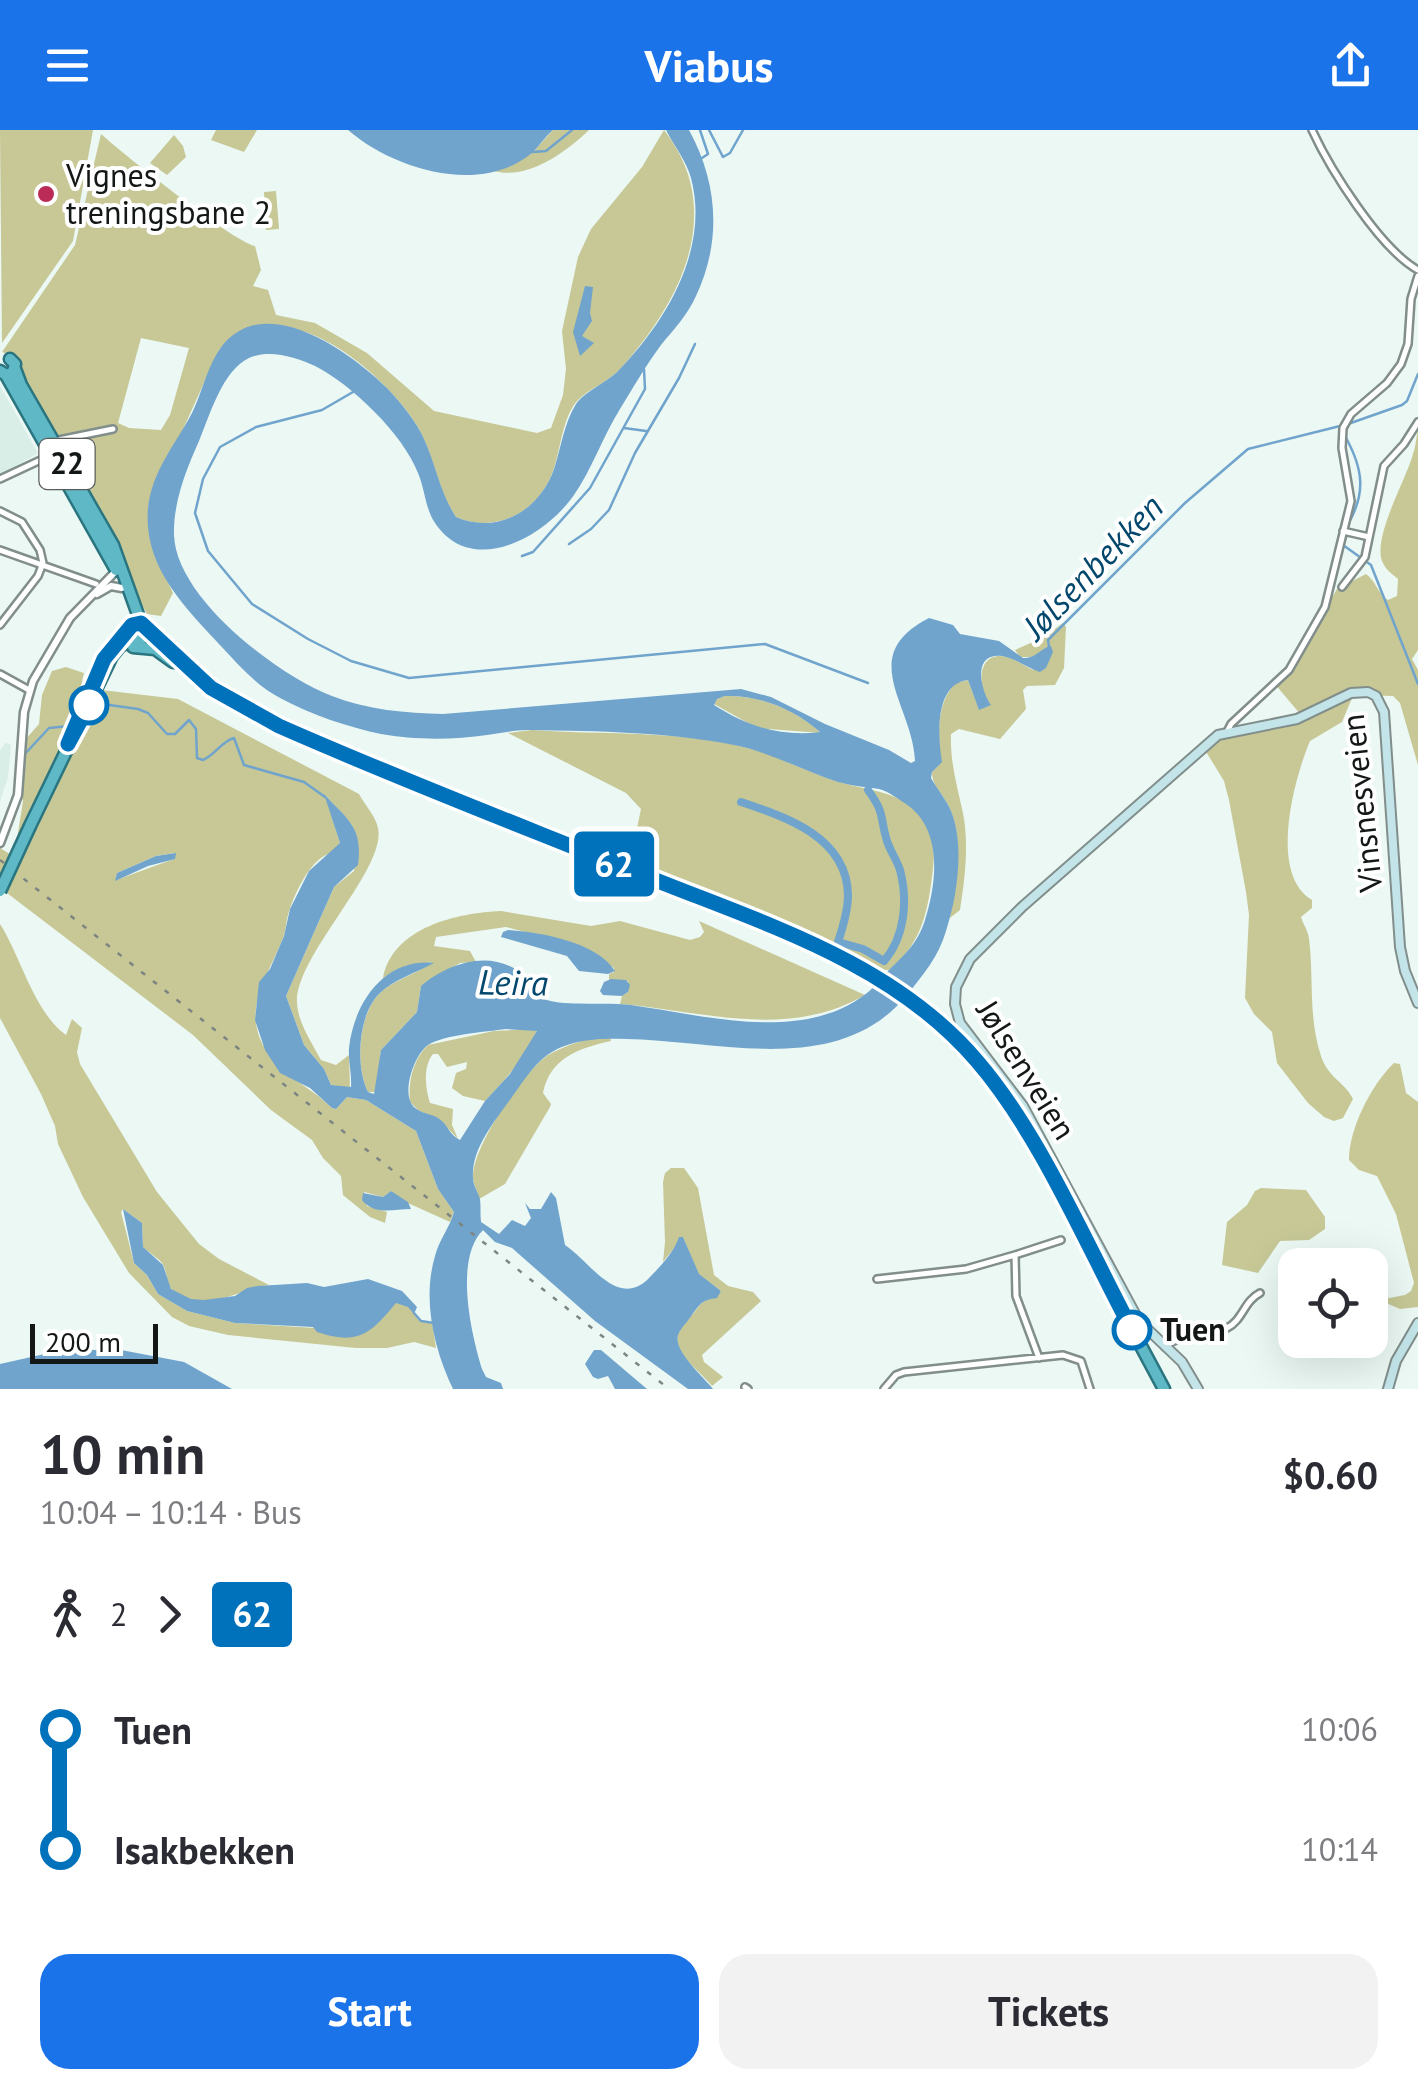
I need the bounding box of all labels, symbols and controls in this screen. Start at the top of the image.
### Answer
text: Viabus [645,36,773,94]
icon: menu [40,38,95,93]
icon: share [1323,38,1378,93]
place label: Vignes treningsbane 2 [65,154,271,233]
marker: Vignes treningsbane 2 [35,183,57,205]
road number: 22 [40,439,94,489]
water label: Jølsenbekken [1010,484,1173,651]
unlabelled marker [70,686,108,724]
street label: Vinsnesveien [1331,712,1391,895]
line badge: 62 [569,832,659,896]
text: 62 [594,841,634,887]
water label: Leira [478,958,548,1006]
street label: Jølsenveien [966,990,1086,1147]
map controls [1278,1248,1388,1358]
button: locate [1278,1248,1388,1358]
place label: Tuen [1160,1308,1226,1350]
marker: Tuen [1113,1311,1151,1349]
scale bar [30,1319,158,1364]
text: 200 m [45,1323,121,1360]
text: 10 min [40,1418,205,1489]
text: $0.60 [1282,1450,1378,1499]
text: 10:04 – 10:14 · Bus [40,1491,302,1533]
icon: walk [40,1587,95,1642]
icon: forward [142,1587,197,1642]
text: 62 [232,1591,272,1637]
text: 2 [110,1593,127,1635]
text: Tuen [114,1705,192,1754]
text: 10:06 [1301,1708,1378,1750]
text: Isakbekken [114,1825,295,1874]
text: 10:14 [1301,1828,1378,1870]
button: Start [40,1954,699,2069]
button: Tickets [719,1954,1378,2069]

